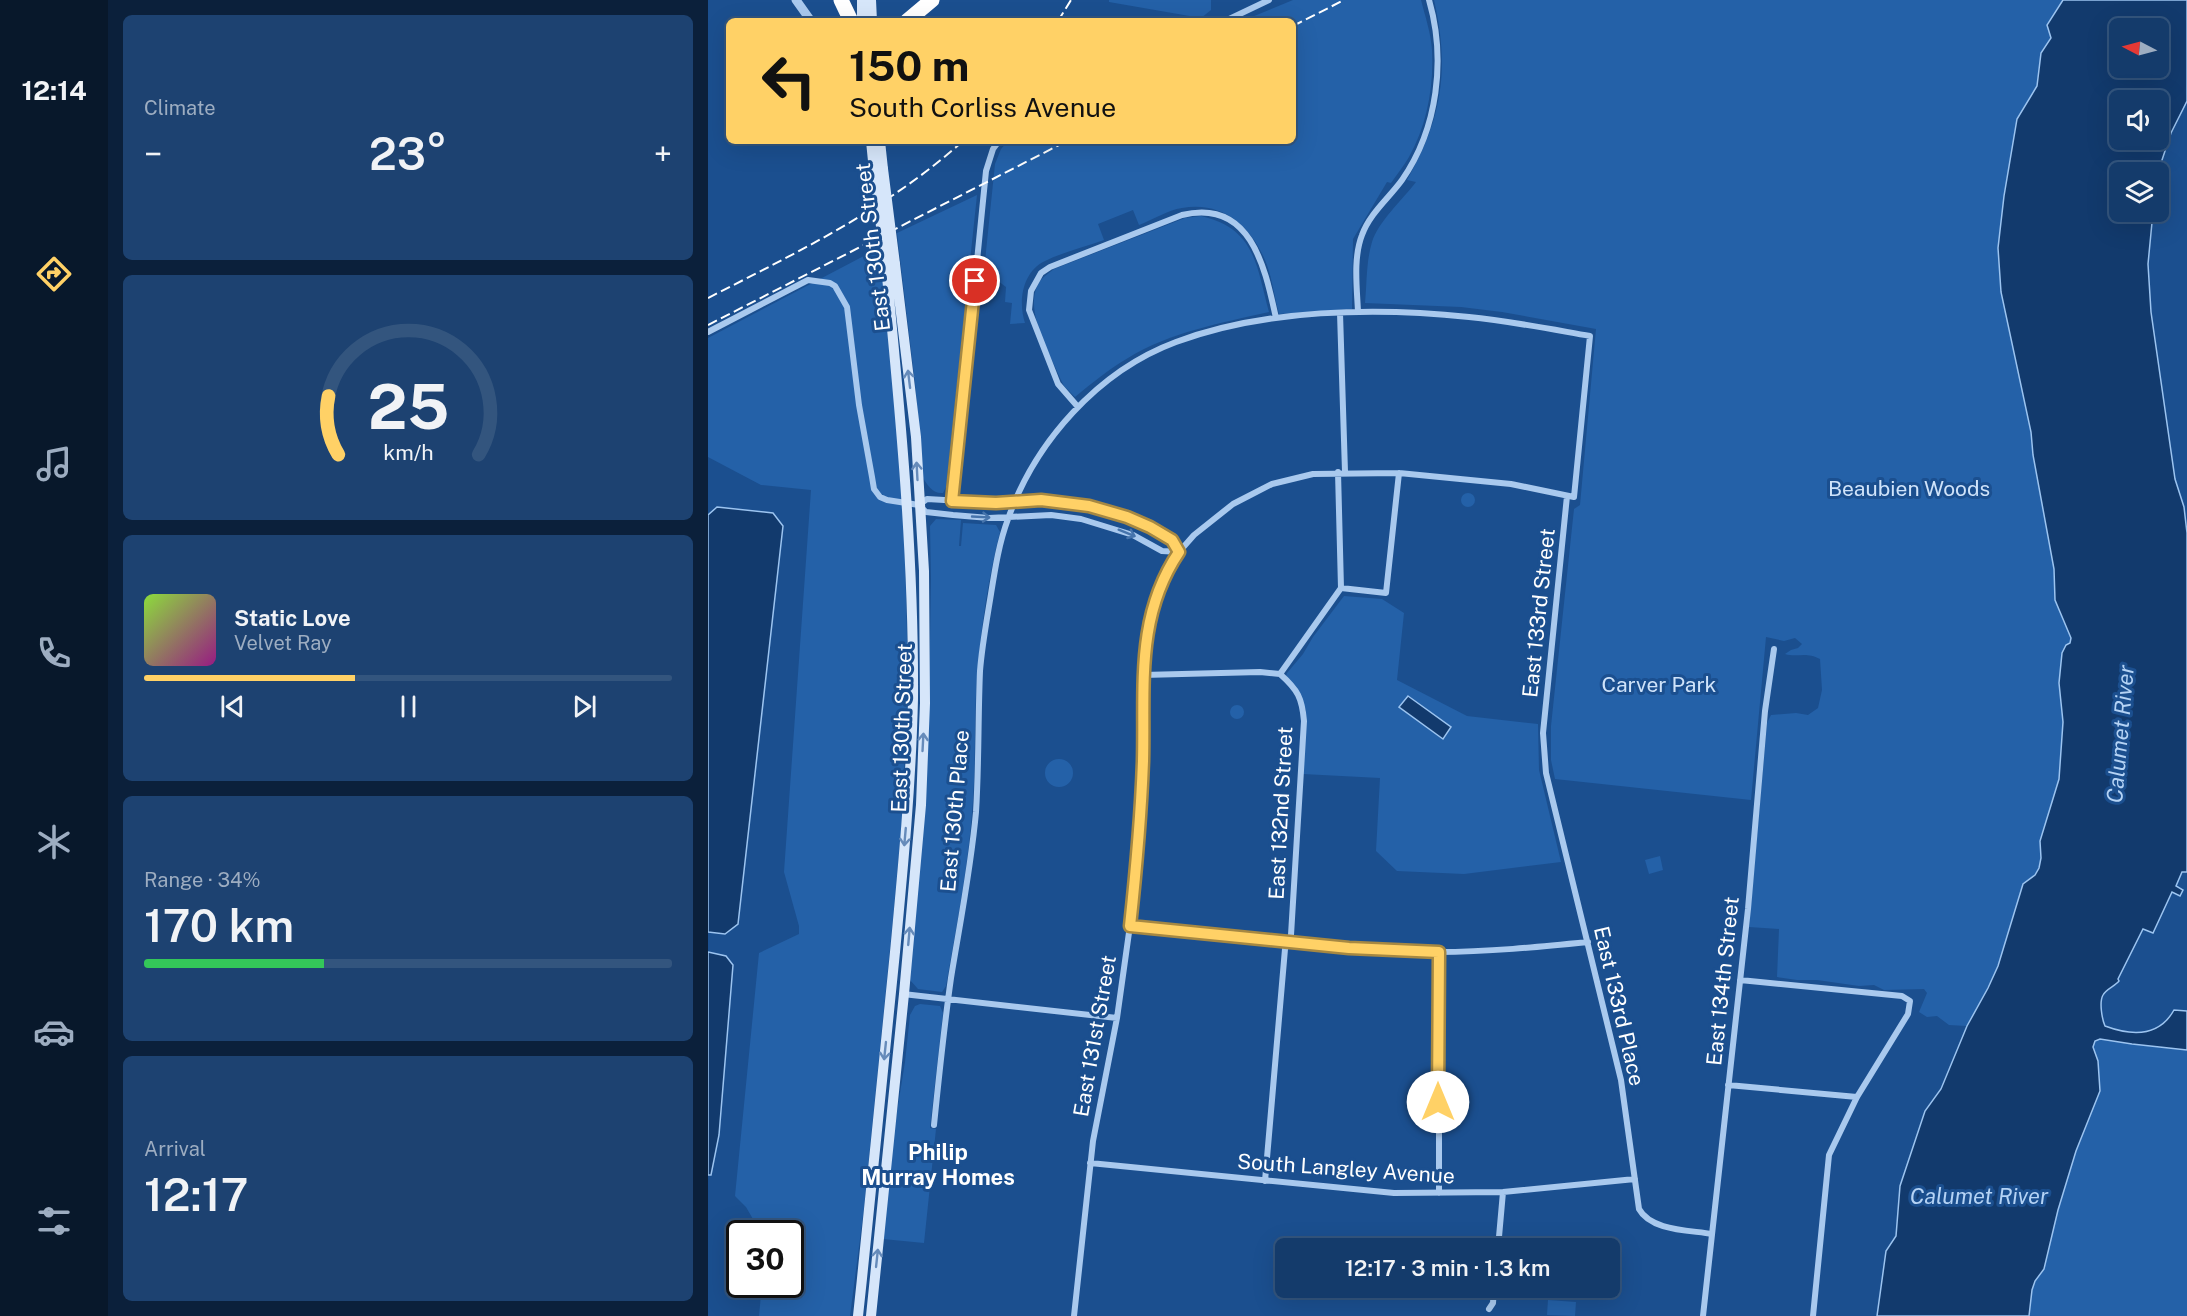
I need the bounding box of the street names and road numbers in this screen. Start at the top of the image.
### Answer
street label: East 130th Street [850,162,895,333]
street label: East 133rd Street [1517,527,1560,699]
street label: East 130th Street [886,643,917,813]
street label: East 132nd Street [1263,726,1298,900]
street label: East 130th Place [935,729,974,893]
street label: East 134th Street [1701,895,1744,1067]
street label: East 133rd Place [1589,924,1650,1088]
street label: East 131st Street [1068,953,1121,1119]
street label: South Langley Avenue [1236,1148,1456,1189]

